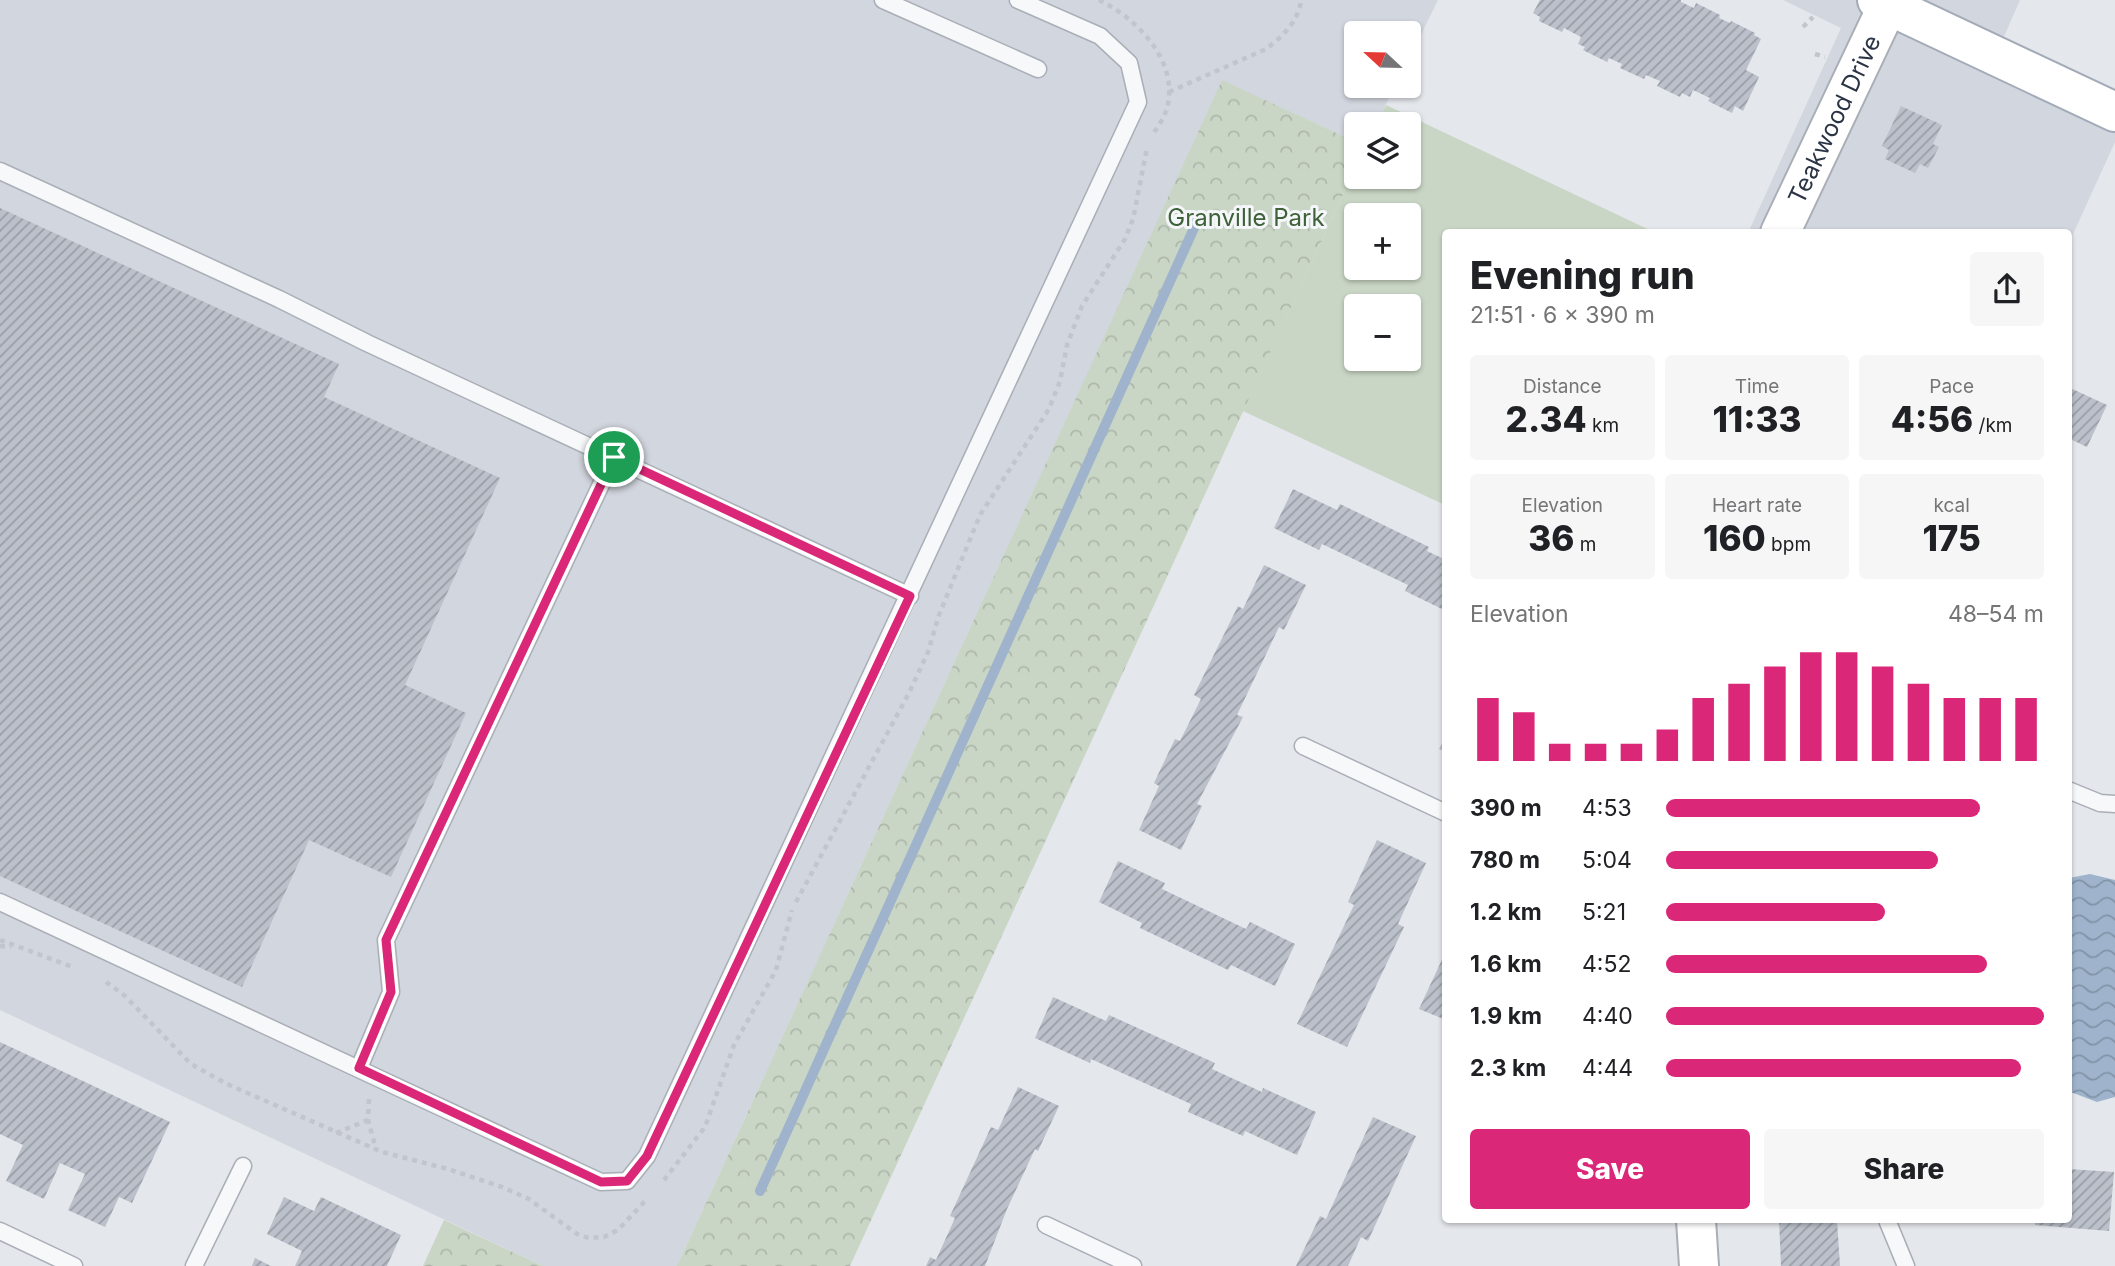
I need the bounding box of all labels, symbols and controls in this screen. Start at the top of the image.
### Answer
north arrow [1344,21,1421,98]
map controls [1344,21,1421,371]
street label: Teakwood Drive [1782,30,1886,208]
button: layers [1344,112,1421,189]
park label: Granville Park [1167,203,1325,232]
button: + [1344,203,1421,280]
text: Evening run [1470,252,1695,298]
button: share [1970,252,2044,326]
button: − [1344,294,1421,371]
text: 21:51 · 6 × 390 m [1470,301,1655,329]
text: Distance [1523,375,1602,398]
text: Time [1735,375,1779,398]
text: Pace [1929,375,1974,398]
text: 2.34 [1506,398,1587,440]
text: 11:33 [1712,398,1802,440]
text: 4:56 [1891,398,1973,440]
text: km [1587,414,1619,437]
text: /km [1973,414,2013,437]
pin [584,427,644,487]
icon: arrive [595,438,633,476]
text: Elevation [1522,494,1603,517]
text: Heart rate [1712,494,1802,517]
text: kcal [1934,494,1970,517]
text: 36 [1528,517,1574,559]
text: 160 [1703,517,1766,559]
text: 175 [1922,517,1981,559]
text: m [1574,533,1596,556]
text: bpm [1766,533,1811,556]
text: Elevation [1470,600,1569,628]
text: 48–54 m [1948,600,2044,628]
text: 390 m [1470,794,1542,822]
text: 4:53 [1582,794,1632,822]
text: 780 m [1470,846,1540,874]
text: 5:04 [1582,846,1632,874]
text: 1.2 km [1470,898,1542,926]
text: 5:21 [1582,898,1626,926]
text: 1.6 km [1470,950,1542,978]
text: 4:52 [1582,950,1632,978]
text: 1.9 km [1470,1002,1542,1030]
text: 4:40 [1582,1002,1633,1030]
text: 2.3 km [1470,1054,1546,1082]
text: 4:44 [1582,1054,1633,1082]
button: Save [1470,1129,1750,1209]
button: Share [1764,1129,2044,1209]

